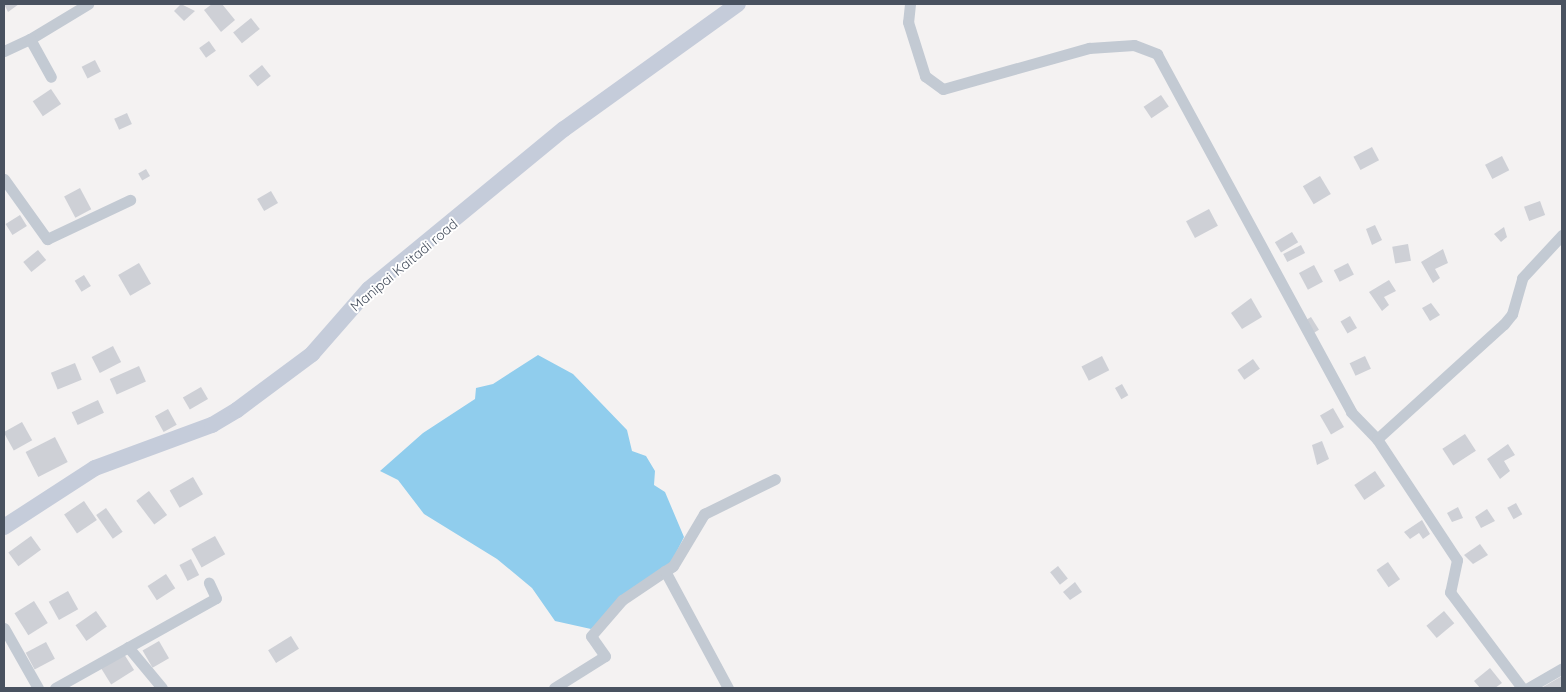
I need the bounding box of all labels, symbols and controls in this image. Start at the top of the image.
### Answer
street label: Manipai Kaitadi road [347,215,461,315]

